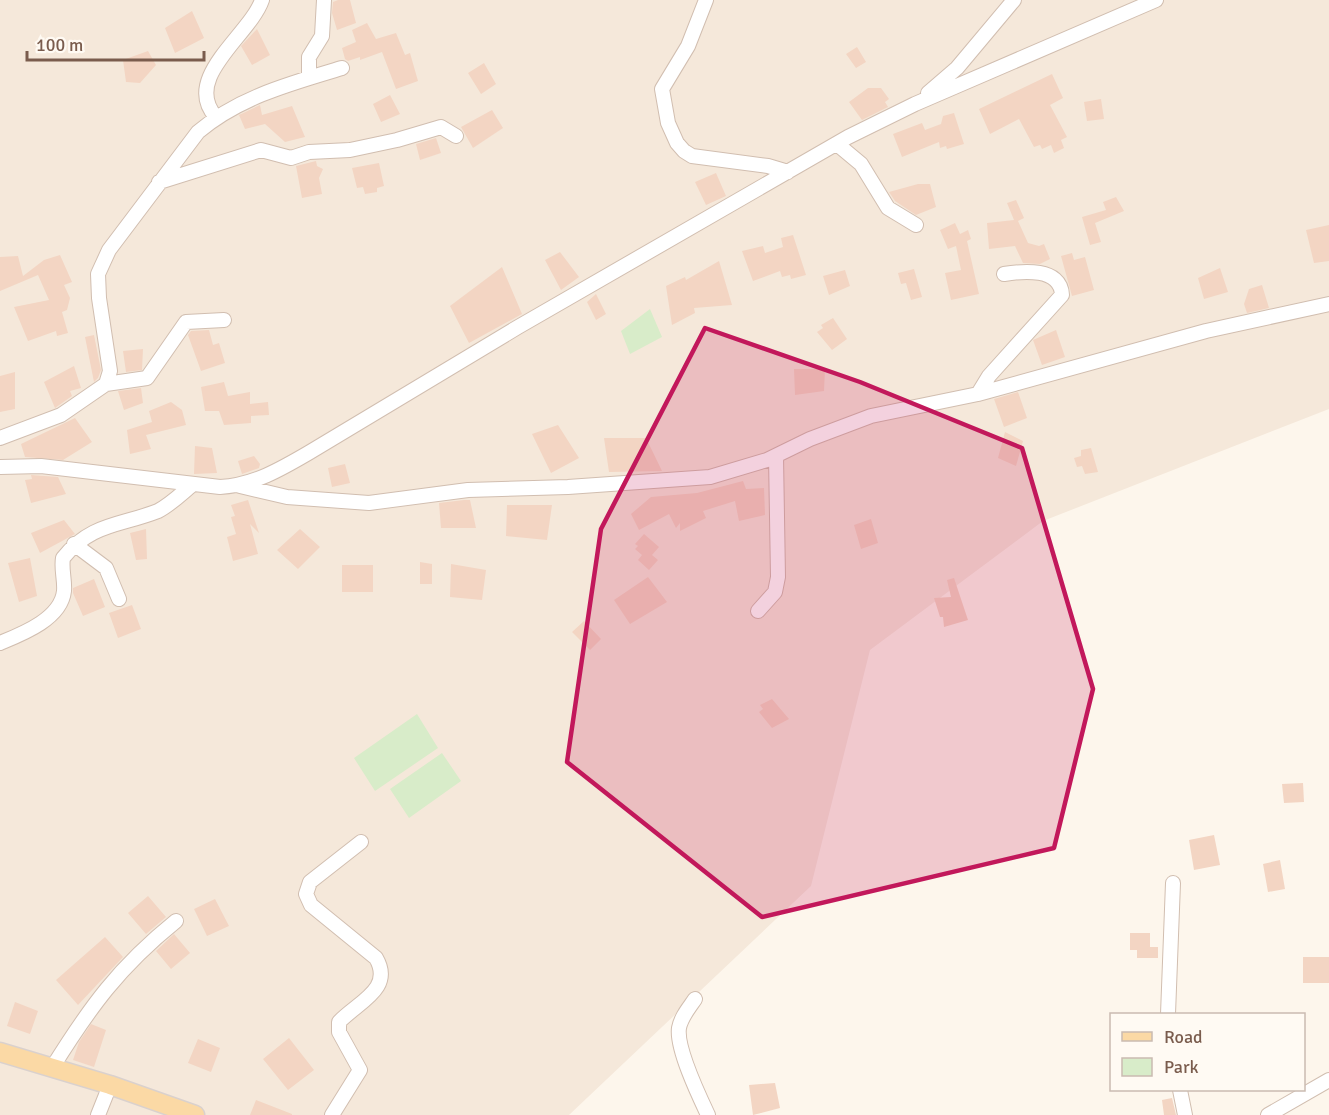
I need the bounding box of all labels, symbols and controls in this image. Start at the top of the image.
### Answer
scale bar [27,24,204,62]
text: 100 m [36,34,83,56]
legend [1110,1013,1305,1091]
text: Road [1164,1026,1203,1048]
text: Park [1164,1056,1199,1078]

